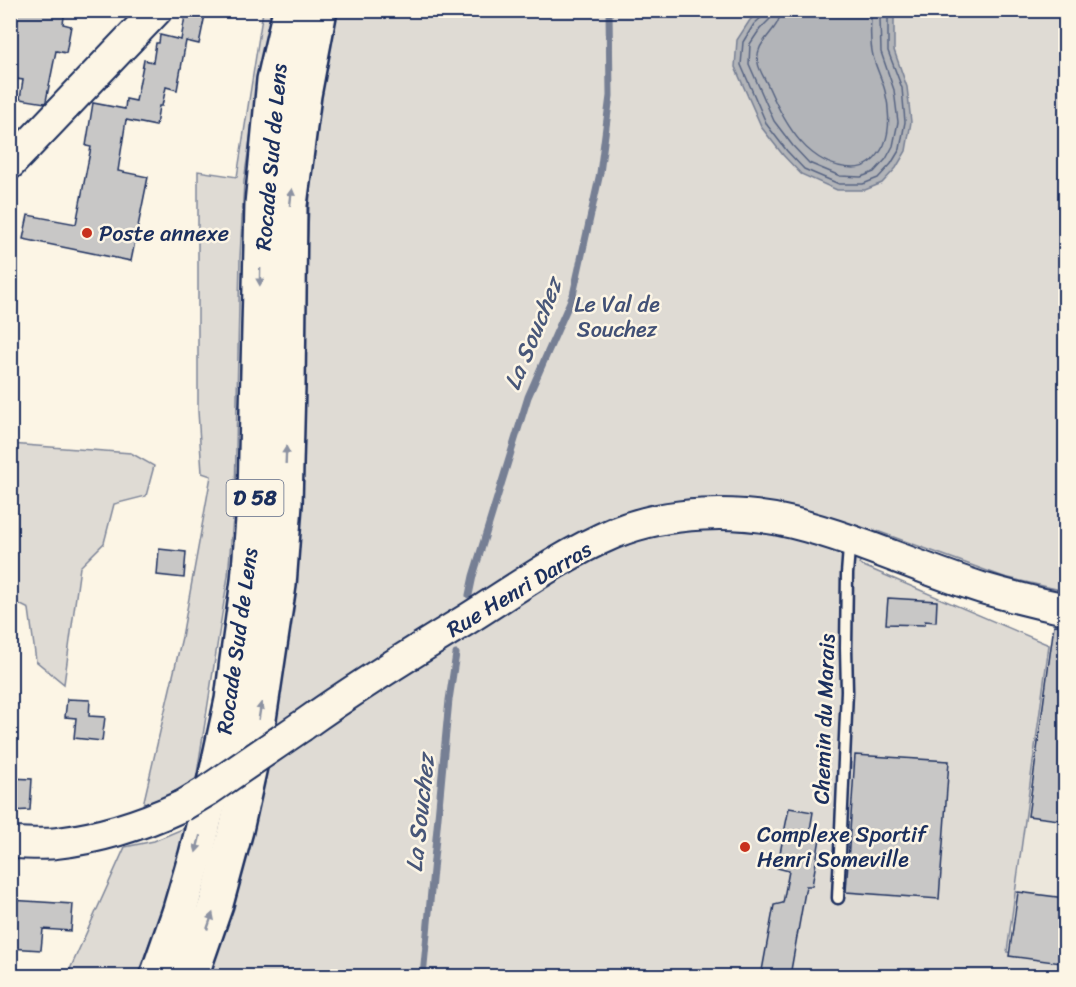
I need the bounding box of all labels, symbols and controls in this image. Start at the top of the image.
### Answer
street label: Rocade Sud de Lens [243,62,299,252]
one-way arrow [286,188,295,207]
place label: Poste annexe [99,214,229,253]
marker: Poste annexe [80,226,94,240]
one-way arrow [256,267,265,286]
water label: La Souchez [491,268,576,396]
park label: Le Val de Souchez [574,285,660,349]
one-way arrow [281,446,291,465]
road number: D 58 [226,480,284,516]
street label: Rue Henri Darras [438,529,600,648]
street label: Rocade Sud de Lens [205,545,269,737]
street label: Chemin du Marais [802,633,846,805]
one-way arrow [256,702,265,721]
water label: La Souchez [393,749,447,874]
place label: Complexe Sportif Henri Someville [757,815,929,879]
one-way arrow [193,835,203,854]
marker: Complexe Sportif Henri Someville [738,840,752,854]
one-way arrow [205,912,215,930]

